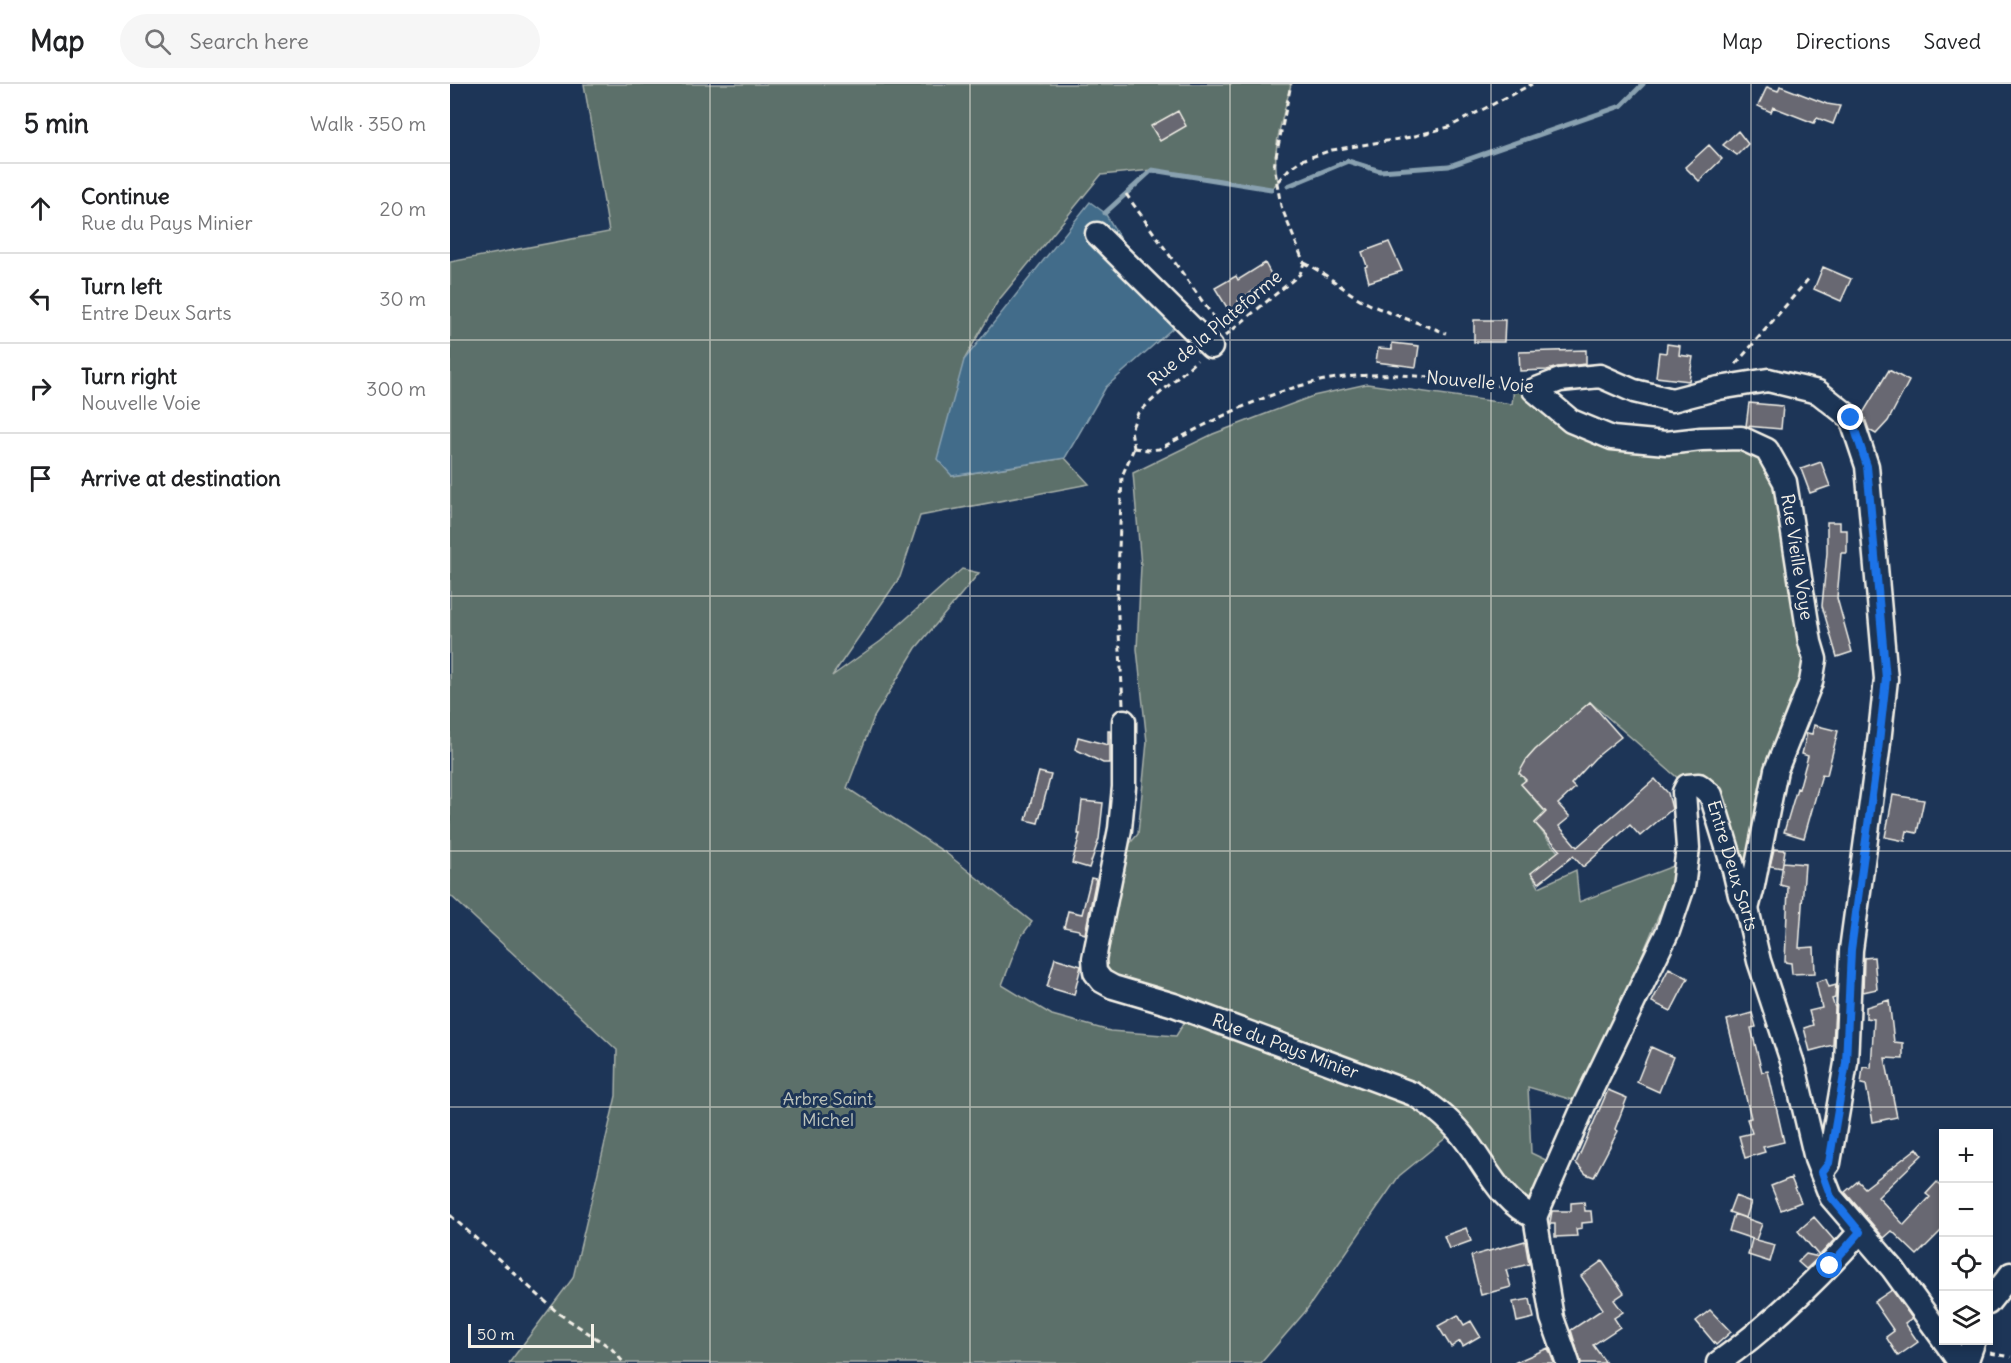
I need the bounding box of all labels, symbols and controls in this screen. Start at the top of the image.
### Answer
search box [120,14,540,68]
text: Map [30,23,84,59]
icon: search [141,25,174,58]
text: Search here [189,27,309,55]
text: Map [1722,28,1763,55]
text: Directions [1796,28,1890,55]
text: Saved [1923,28,1981,55]
text: 5 min [24,107,89,140]
text: Walk · 350 m [310,111,426,136]
text: Continue [81,182,170,210]
icon: ahead [24,192,57,225]
text: 20 m [380,196,426,221]
text: Rue du Pays Minier [81,210,253,235]
street label: Rue de la Plateforme [1143,265,1286,390]
text: Turn left [81,272,162,300]
icon: left [24,282,57,315]
text: 30 m [379,286,426,311]
text: Entre Deux Sarts [81,300,232,325]
text: Turn right [81,362,177,390]
street label: Nouvelle Voie [1425,365,1535,398]
icon: right [24,372,57,405]
text: 300 m [366,376,426,401]
text: Nouvelle Voie [81,390,201,415]
route end [1837,404,1863,430]
icon: arrive [24,462,57,495]
text: Arrive at destination [81,464,281,492]
street label: Rue Vieille Voye [1776,492,1819,622]
street label: Entre Deux Sarts [1702,798,1764,933]
street label: Rue du Pays Minier [1209,1008,1362,1084]
park label: Arbre Saint Michel [783,1087,873,1131]
map controls [1939,1129,1993,1345]
button: + [1939,1129,1993,1183]
button: − [1939,1183,1993,1237]
button: locate [1939,1237,1993,1291]
route start [1816,1252,1842,1278]
button: layers [1939,1291,1993,1345]
scale bar [468,1321,594,1348]
text: 50 m [477,1324,515,1344]

